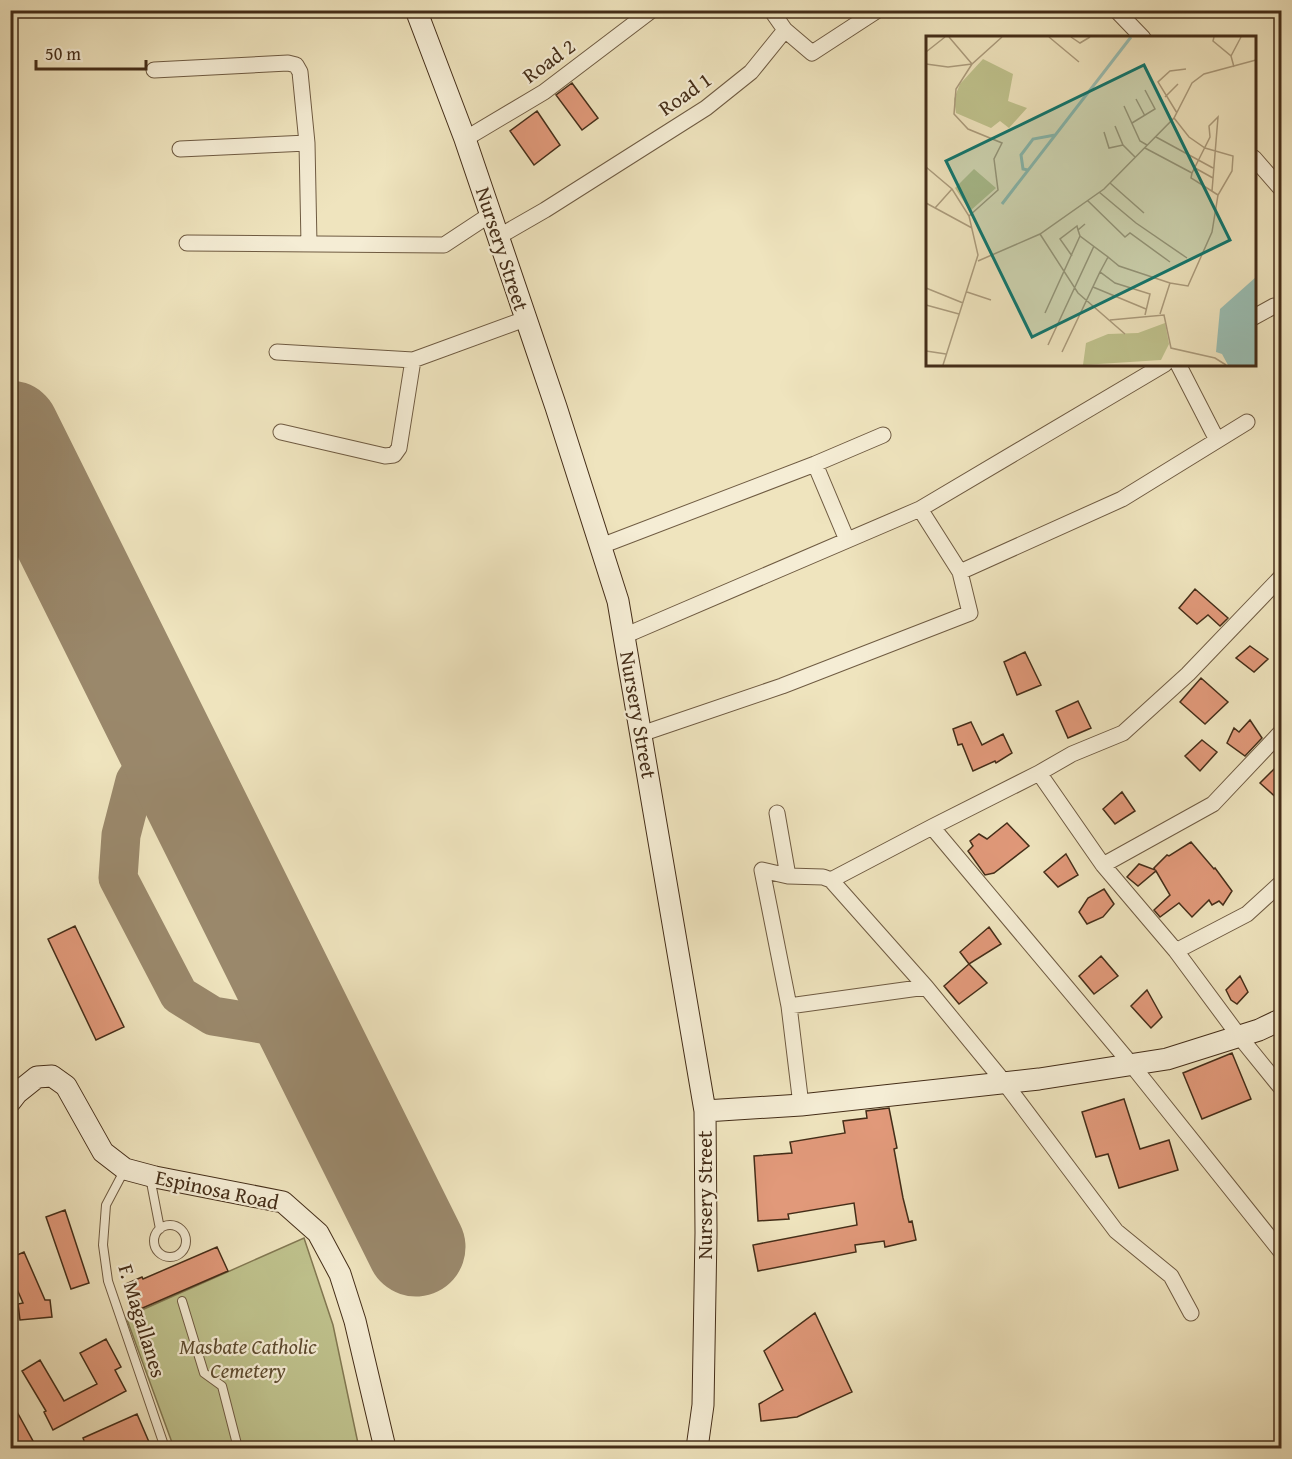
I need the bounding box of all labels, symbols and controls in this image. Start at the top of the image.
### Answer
street label: Road 2 [516,31,582,90]
scale bar [36,33,146,71]
inset map [926,36,1256,366]
text: 50 m [45,40,81,67]
street label: Road 1 [652,64,718,123]
street label: Nursery Street [468,183,537,315]
street label: Nursery Street [612,649,665,782]
street label: Nursery Street [689,1130,720,1259]
street label: Espinosa Road [152,1161,282,1218]
street label: F. Magallanes [111,1260,174,1381]
park label: Masbate Catholic Cemetery [179,1331,317,1386]

